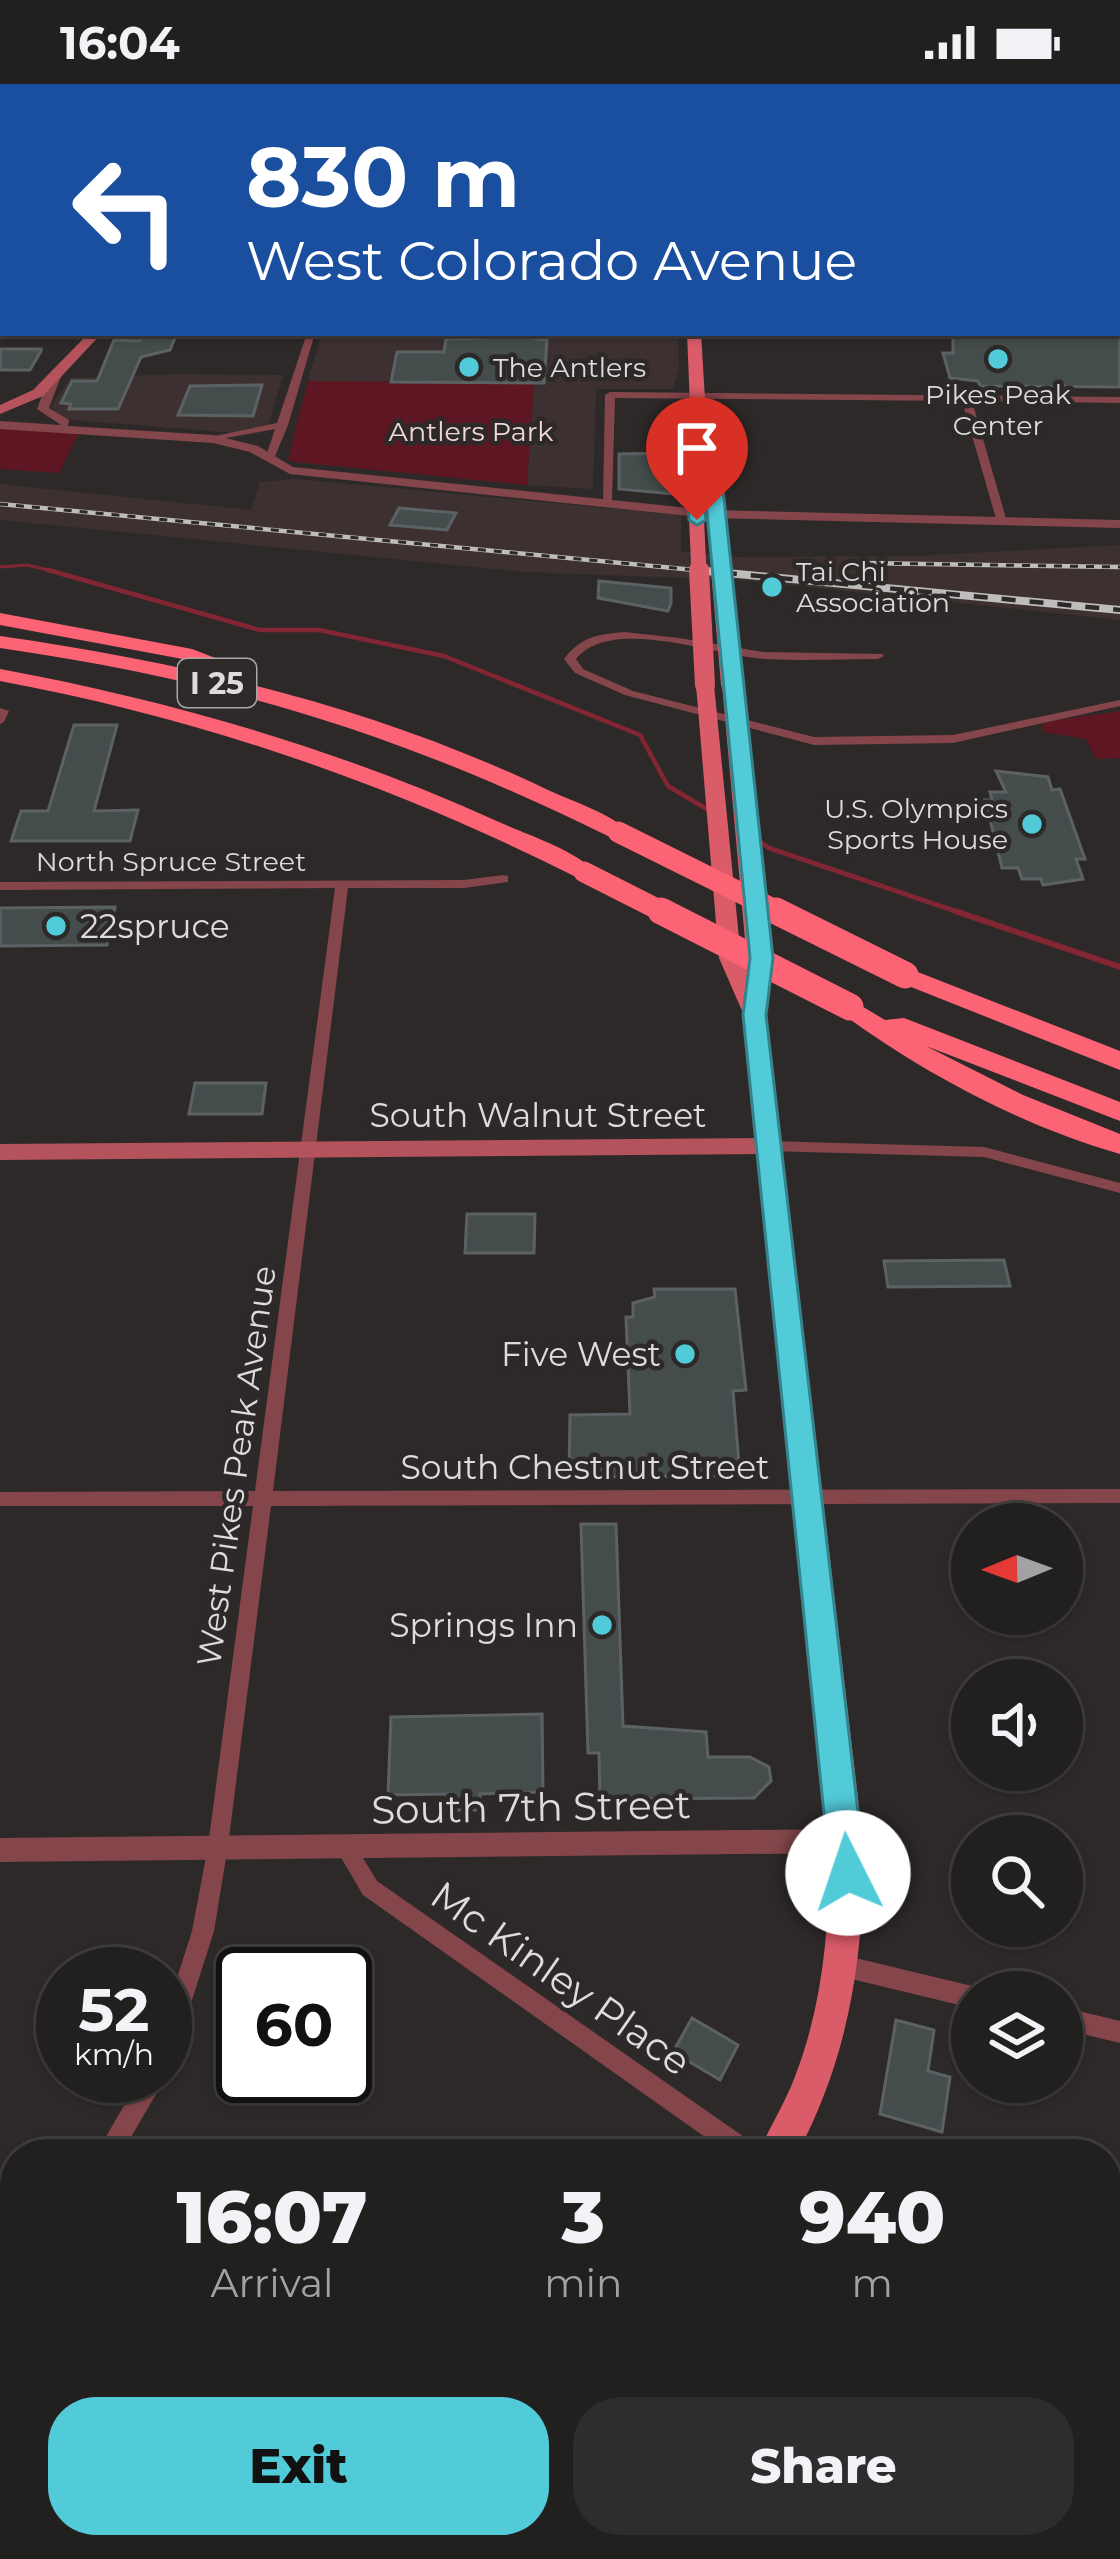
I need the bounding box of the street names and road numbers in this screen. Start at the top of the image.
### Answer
road number: I 25 [178,659,256,707]
street label: North Spruce Street [36,845,306,878]
street label: South Walnut Street [369,1095,707,1135]
street label: West Pikes Peak Avenue [188,1263,284,1669]
street label: South Chestnut Street [401,1447,769,1487]
street label: South 7th Street [371,1780,691,1834]
street label: Mc Kinley Place [422,1871,700,2085]

